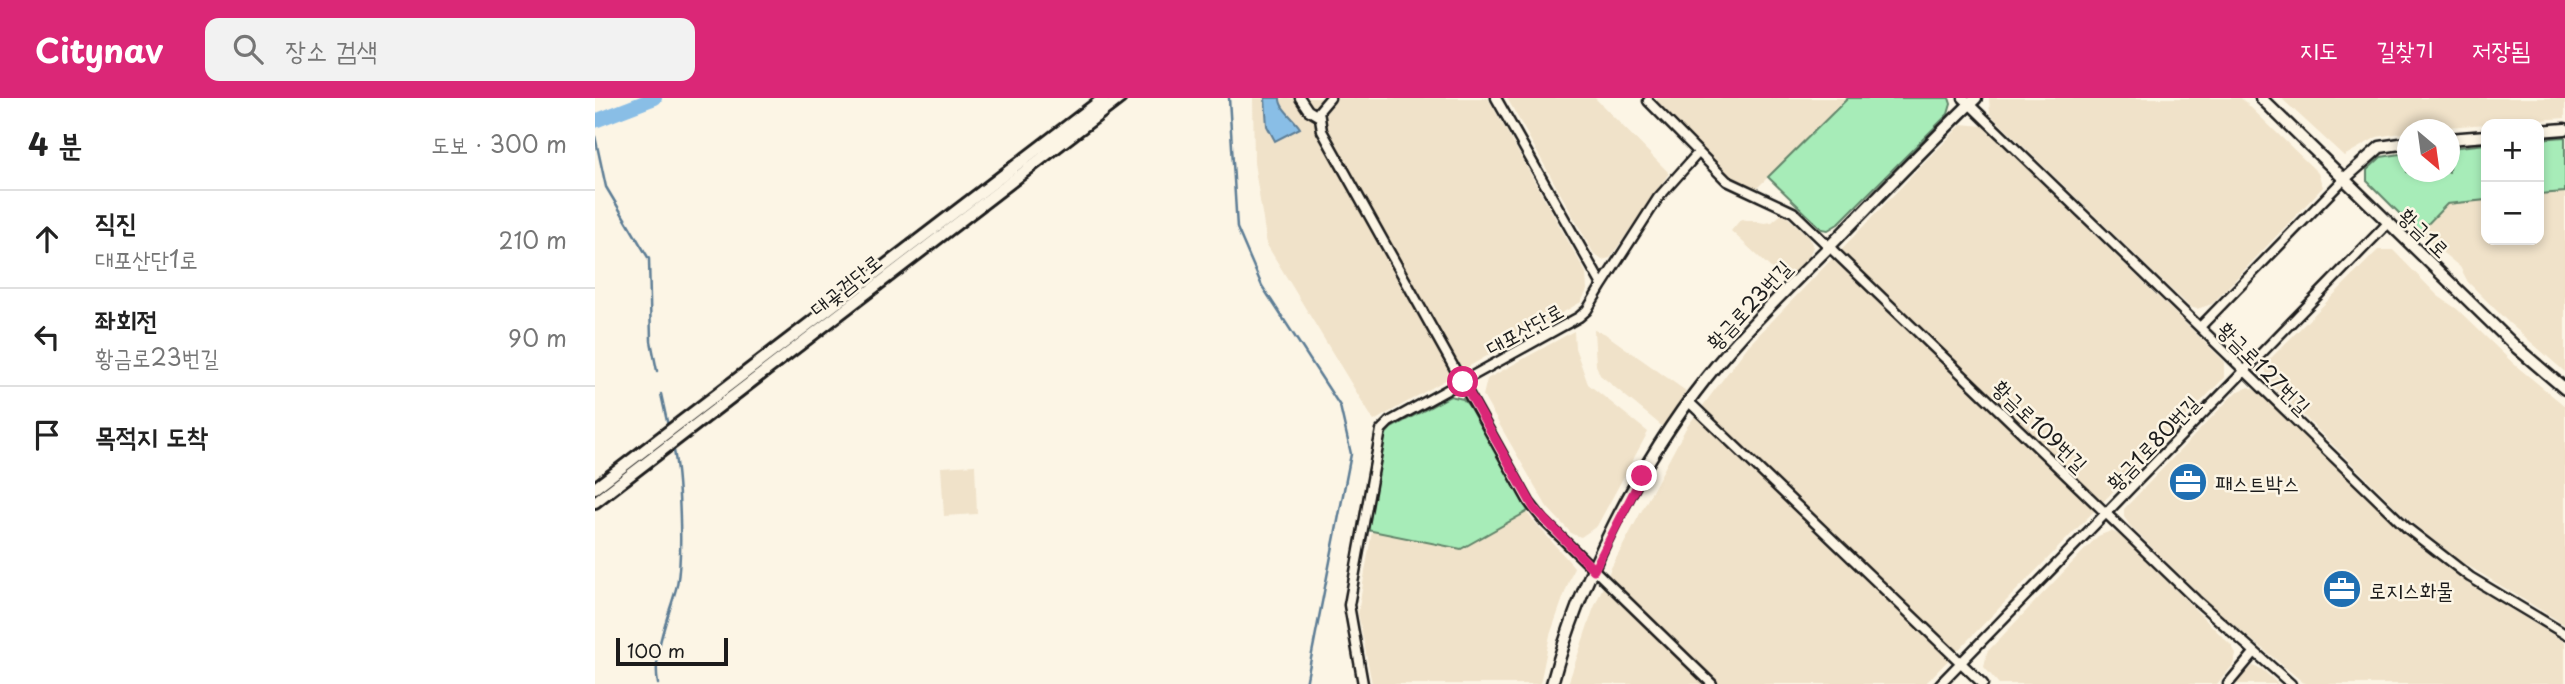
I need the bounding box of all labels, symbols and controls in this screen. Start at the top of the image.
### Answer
search box [205,18,695,81]
text: Citynav [35,24,163,74]
icon: search [229,30,267,68]
text: 장소 검색 [285,30,377,69]
text: 지도 [2300,31,2338,67]
text: 길찾기 [2376,31,2434,67]
text: 저장됨 [2472,31,2530,67]
north arrow [2397,119,2460,182]
map controls [2481,119,2544,245]
button: + [2481,119,2544,182]
text: 4 분 [28,121,82,166]
text: 도보 · 300 m [431,126,567,161]
button: − [2481,182,2544,245]
street label: 황금1로 [2392,200,2458,264]
text: 직진 [95,202,137,241]
icon: ahead [28,220,66,258]
text: 210 m [499,222,567,257]
text: 대포산단1로 [95,241,198,276]
street label: 대곶검단로 [802,245,888,323]
street label: 황금로23번길 [1698,252,1798,356]
street label: 대포산단로 [1479,294,1569,362]
text: 좌회전 [95,300,158,339]
street label: 황금로127번길 [2211,313,2319,421]
icon: left [28,318,66,356]
text: 90 m [508,320,567,355]
text: 황금로23번길 [95,339,219,374]
route start [1447,366,1478,397]
street label: 황금로109번길 [1986,371,2096,479]
street label: 황금1로80번길 [2098,387,2206,497]
icon: arrive [28,416,66,454]
text: 목적지 도착 [95,416,208,455]
route end [1626,460,1657,491]
office icon: 패스트박스 [2167,461,2209,503]
place label: 패스트박스 [2215,466,2300,498]
office icon: 로지스화물 [2321,568,2363,610]
place label: 로지스화물 [2369,573,2454,605]
scale bar [616,635,728,667]
text: 100 m [627,636,685,664]

